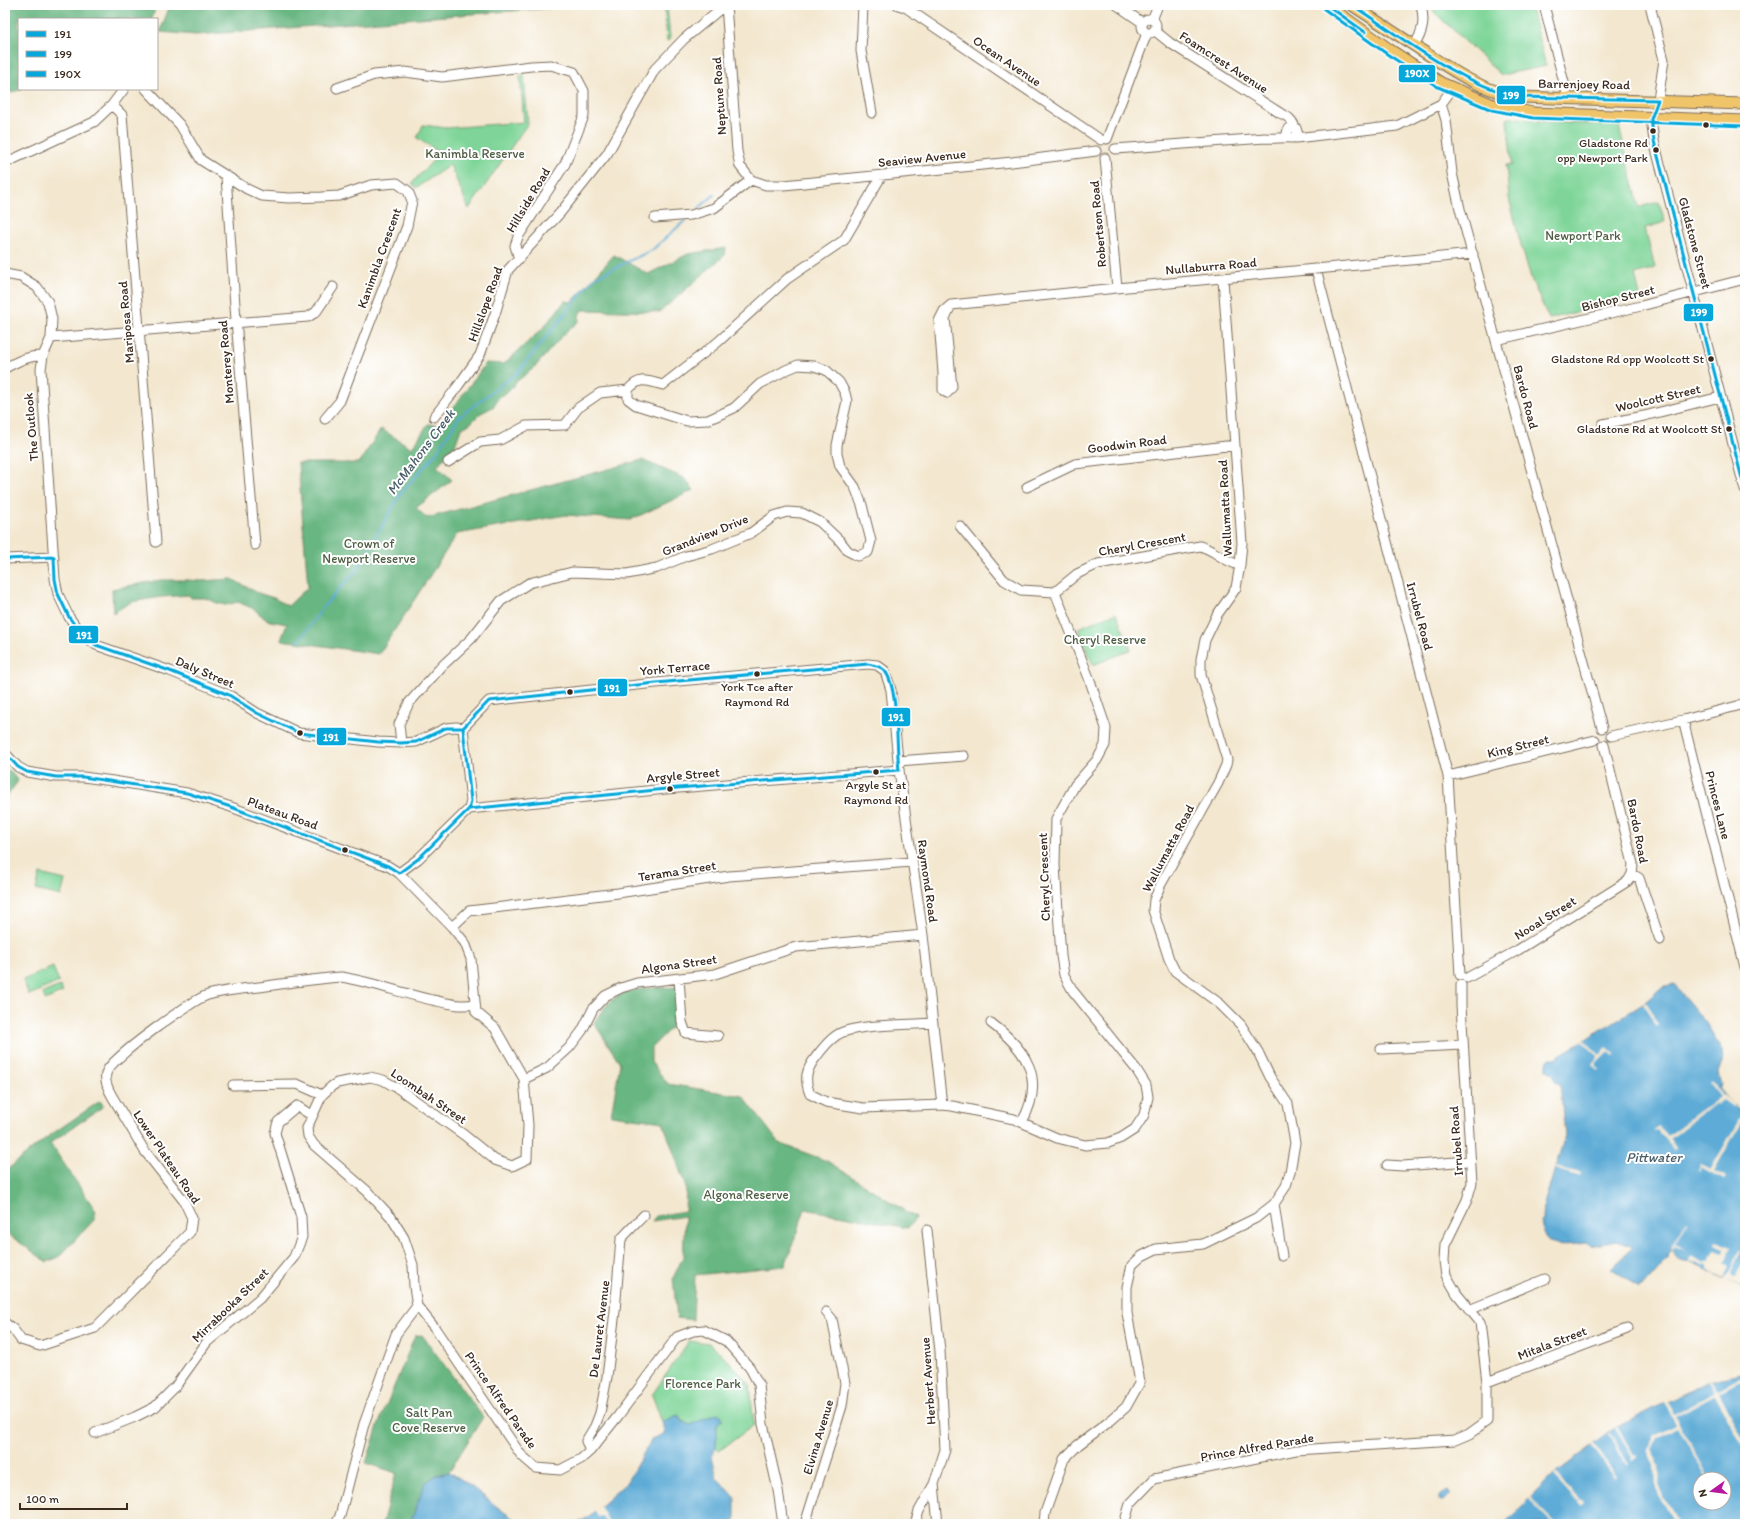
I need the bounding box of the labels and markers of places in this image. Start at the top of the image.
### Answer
unlabelled marker [1701,120,1711,130]
unlabelled marker [1648,126,1658,136]
place label: Gladstone Rd opp Newport Park [1557,136,1648,165]
marker: Gladstone Rd opp Newport Park [1651,145,1661,155]
place label: Gladstone Rd opp Woolcott St [1551,352,1705,366]
marker: Gladstone Rd opp Woolcott St [1706,354,1716,364]
place label: Gladstone Rd at Woolcott St [1577,422,1722,436]
marker: Gladstone Rd at Woolcott St [1724,424,1734,434]
marker: York Tce after Raymond Rd [752,669,762,679]
place label: York Tce after Raymond Rd [721,680,793,709]
unlabelled marker [565,687,575,697]
unlabelled marker [295,728,305,738]
marker: Argyle St at Raymond Rd [871,767,881,777]
place label: Argyle St at Raymond Rd [844,778,909,807]
unlabelled marker [665,784,675,794]
unlabelled marker [340,845,350,855]

